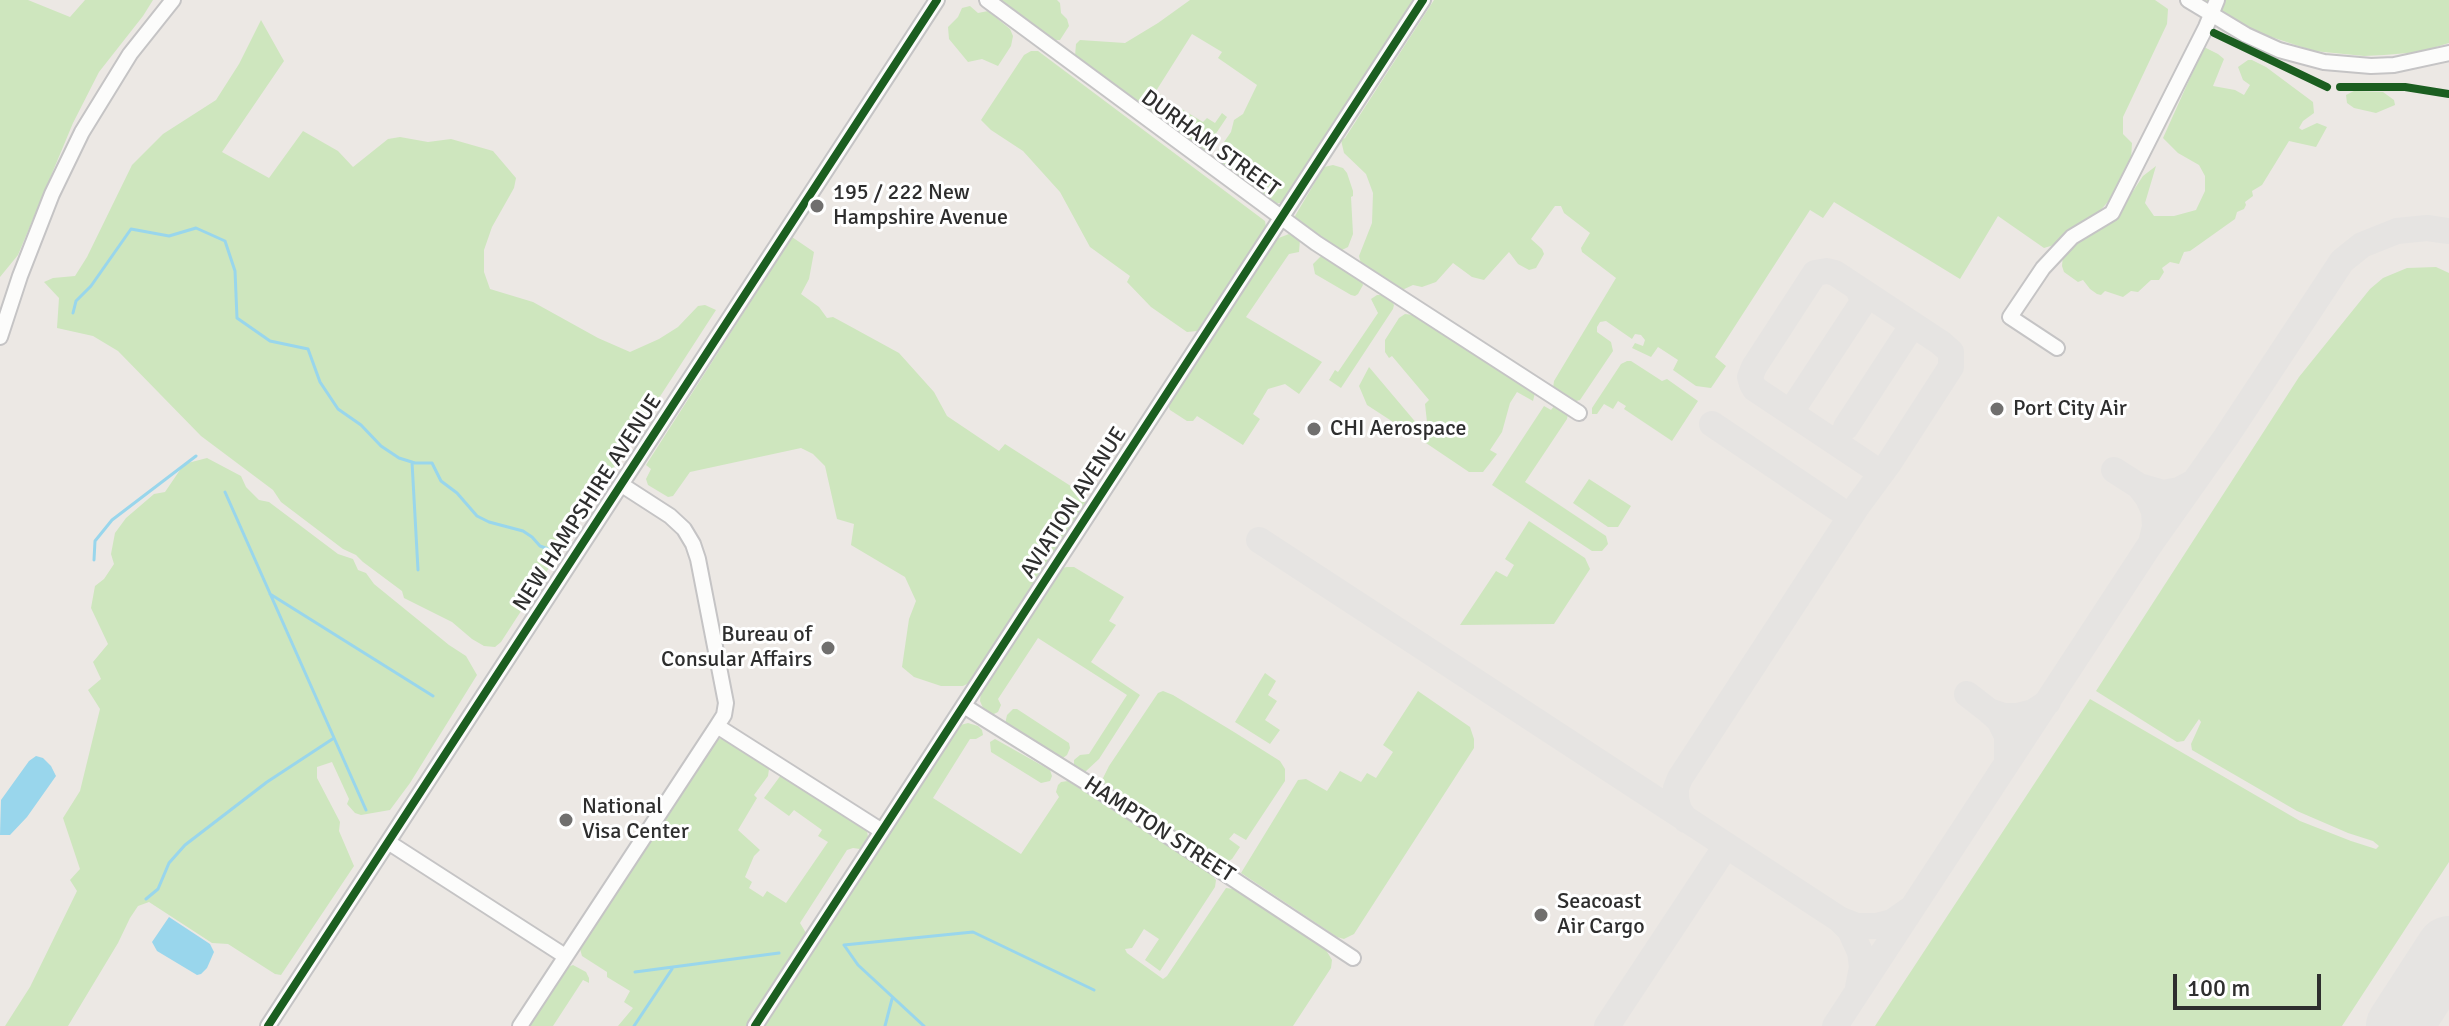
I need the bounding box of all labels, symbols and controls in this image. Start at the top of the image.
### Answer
street label: DURHAM STREET [1136,85,1284,203]
place label: 195 / 222 New Hampshire Avenue [833,180,1008,232]
marker: 195 / 222 New Hampshire Avenue [808,197,826,215]
street label: NEW HAMPSHIRE AVENUE [508,390,668,616]
place label: Port City Air [2013,396,2127,422]
marker: Port City Air [1988,400,2006,418]
place label: CHI Aerospace [1330,416,1466,442]
marker: CHI Aerospace [1305,420,1323,438]
street label: AVIATION AVENUE [1015,423,1133,583]
place label: Bureau of Consular Affairs [661,622,812,674]
marker: Bureau of Consular Affairs [819,639,837,657]
street label: HAMPTON STREET [1079,771,1239,889]
place label: National Visa Center [582,794,689,846]
marker: National Visa Center [557,811,575,829]
place label: Seacoast Air Cargo [1557,889,1645,940]
marker: Seacoast Air Cargo [1532,906,1550,924]
scale bar [2177,958,2325,1008]
text: 100 m [2187,973,2250,1003]

